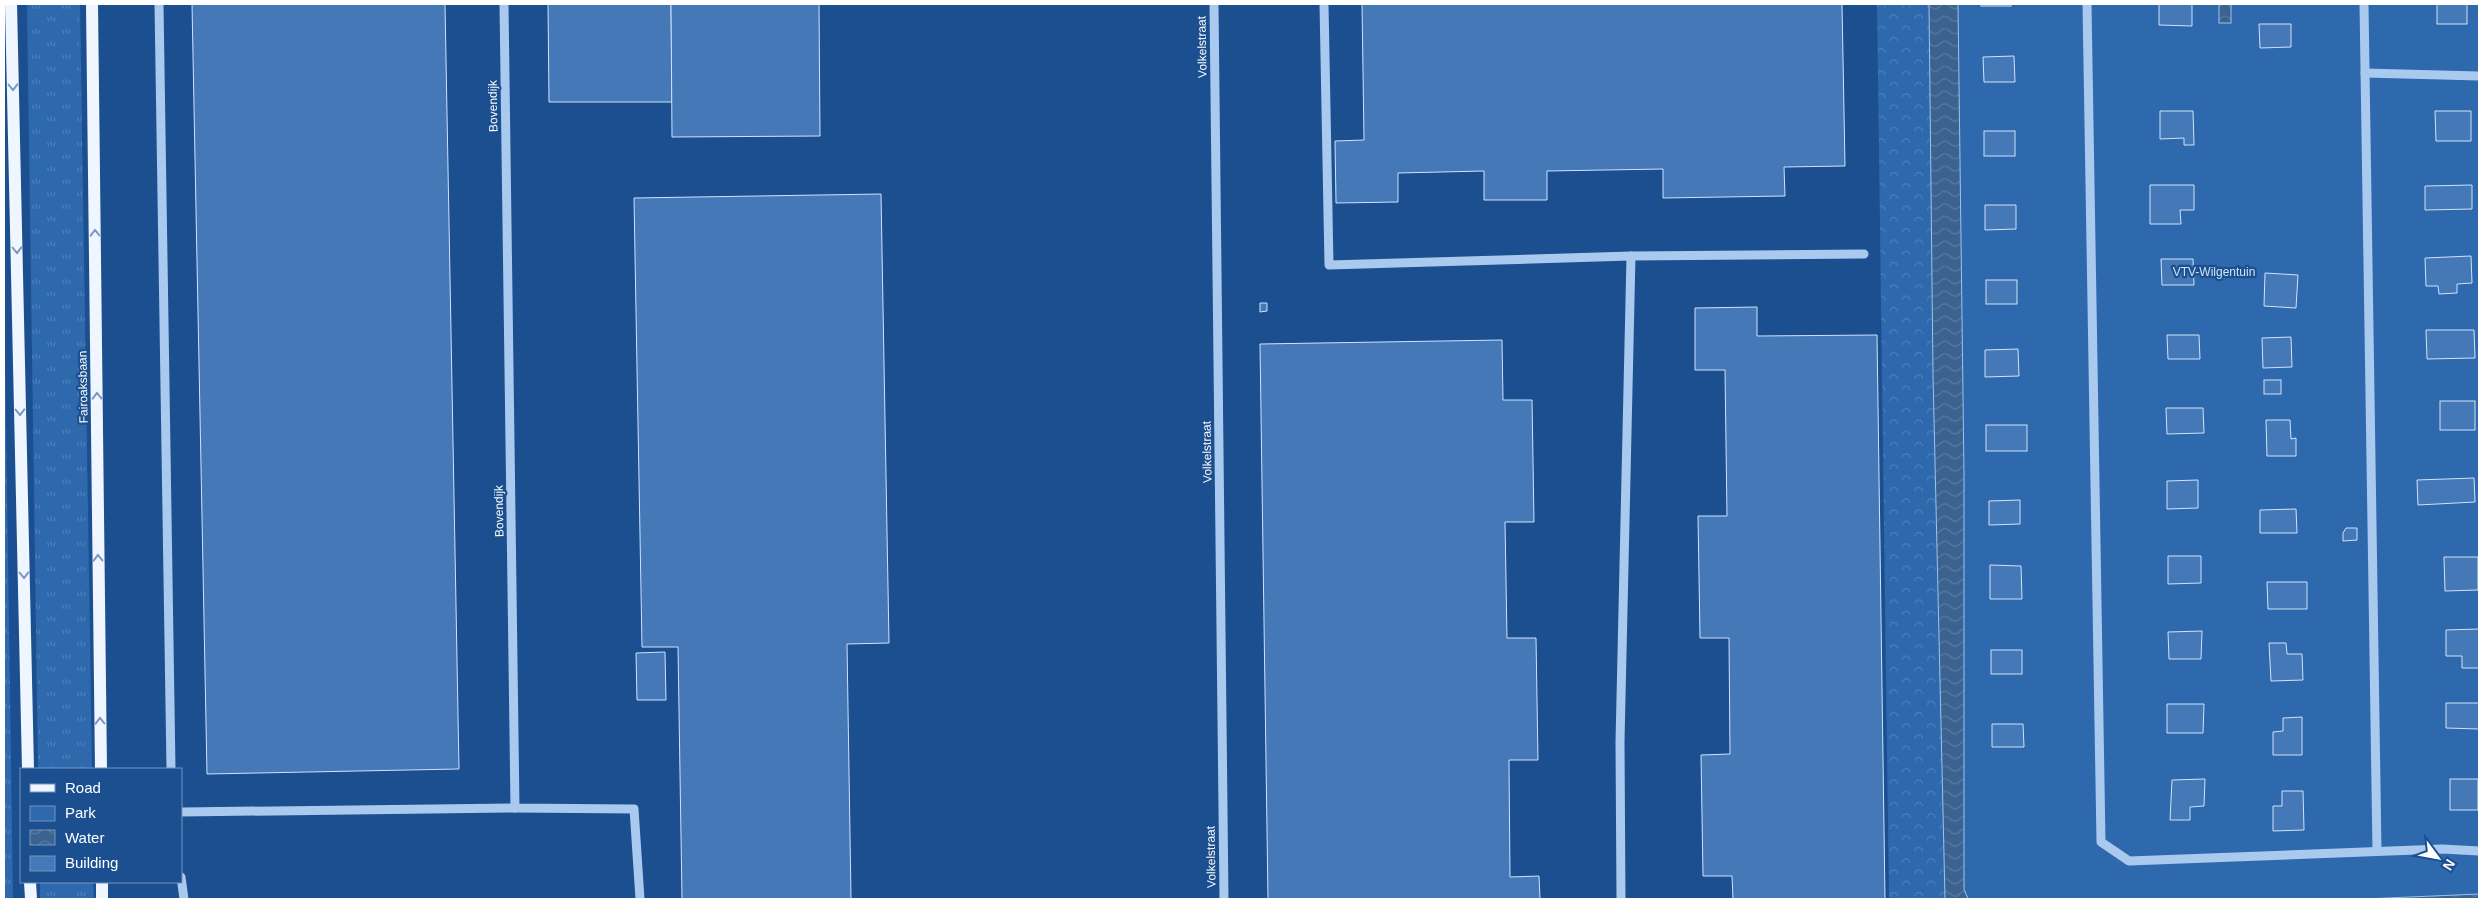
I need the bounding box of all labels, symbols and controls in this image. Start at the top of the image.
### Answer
street label: Volkelstraat [1194,15,1210,78]
street label: Bovendijk [486,79,500,132]
one-way arrow [8,84,18,92]
one-way arrow [90,229,100,236]
one-way arrow [11,246,22,254]
park label: VTV-Wilgentuin [2173,265,2255,279]
street label: Fairoaksbaan [75,351,91,423]
one-way arrow [91,391,102,399]
one-way arrow [15,409,25,417]
street label: Volkelstraat [1199,420,1215,483]
street label: Bovendijk [492,484,506,537]
one-way arrow [93,554,103,562]
one-way arrow [18,571,29,579]
one-way arrow [95,716,105,724]
legend [20,768,182,883]
text: Road [65,779,101,796]
text: Park [65,804,96,821]
street label: Volkelstraat [1203,825,1219,888]
text: Water [65,829,104,846]
north arrow [2413,833,2463,883]
text: Building [65,854,118,871]
text: N [2440,856,2458,873]

